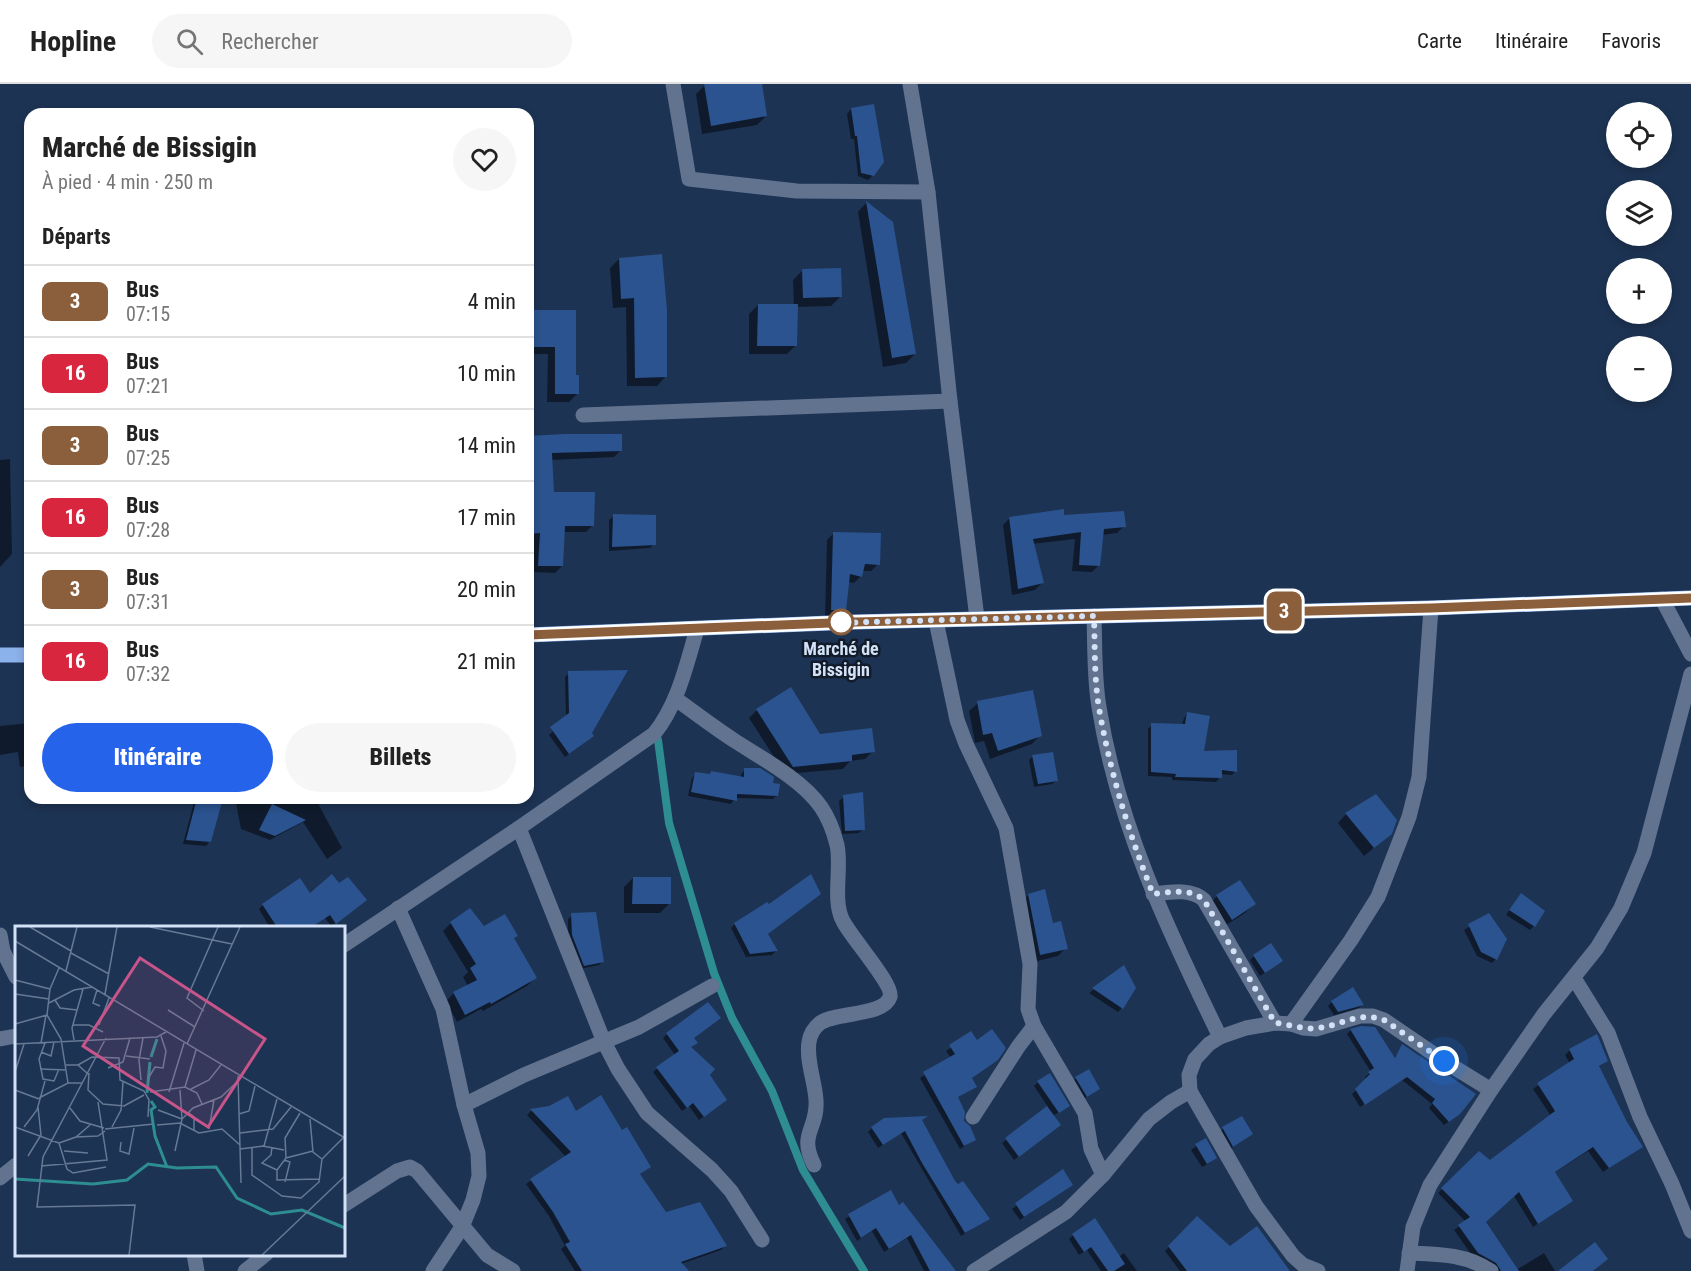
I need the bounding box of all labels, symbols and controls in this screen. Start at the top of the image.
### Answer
search box [152,14,572,68]
text: Hopline [30,25,116,58]
icon: search [173,25,206,58]
text: Rechercher [221,29,319,54]
text: Carte [1417,29,1462,53]
text: Itinéraire [1495,29,1568,53]
text: Favoris [1601,29,1661,53]
map controls [1606,102,1672,402]
button: locate [1606,102,1672,168]
button: heart [453,128,516,191]
text: Marché de Bissigin [42,131,257,164]
text: À pied · 4 min · 250 m [42,170,213,194]
button: layers [1606,180,1672,246]
text: Départs [42,224,111,249]
button: + [1606,258,1672,324]
text: Bus [126,277,159,302]
text: 3 [70,289,80,313]
text: 4 min [468,289,516,314]
text: 07:15 [126,302,170,326]
button: − [1606,336,1672,402]
text: Bus [126,349,159,374]
text: 16 [64,361,86,385]
text: 10 min [457,361,516,386]
text: 07:21 [126,374,170,398]
text: Bus [126,421,159,446]
text: 3 [70,433,80,457]
text: 14 min [457,433,516,458]
text: 07:25 [126,446,170,470]
text: Bus [126,493,159,518]
text: 16 [64,505,86,529]
text: 17 min [457,505,516,530]
text: 07:28 [126,518,170,542]
text: Bus [126,565,159,590]
text: 3 [70,577,80,601]
text: 20 min [457,577,516,602]
text: 07:31 [126,590,170,614]
line badge: 3 [1264,592,1304,630]
text: 3 [1279,599,1289,623]
marker: Marché de Bissigin [828,609,854,635]
text: Bus [126,637,159,662]
place label: Marché de Bissigin [803,638,879,680]
text: 16 [64,649,86,673]
text: 21 min [457,649,516,674]
text: 07:32 [126,662,170,686]
button: Itinéraire [42,723,273,792]
button: Billets [285,723,516,792]
inset map [15,926,345,1256]
your location [1429,1046,1459,1076]

